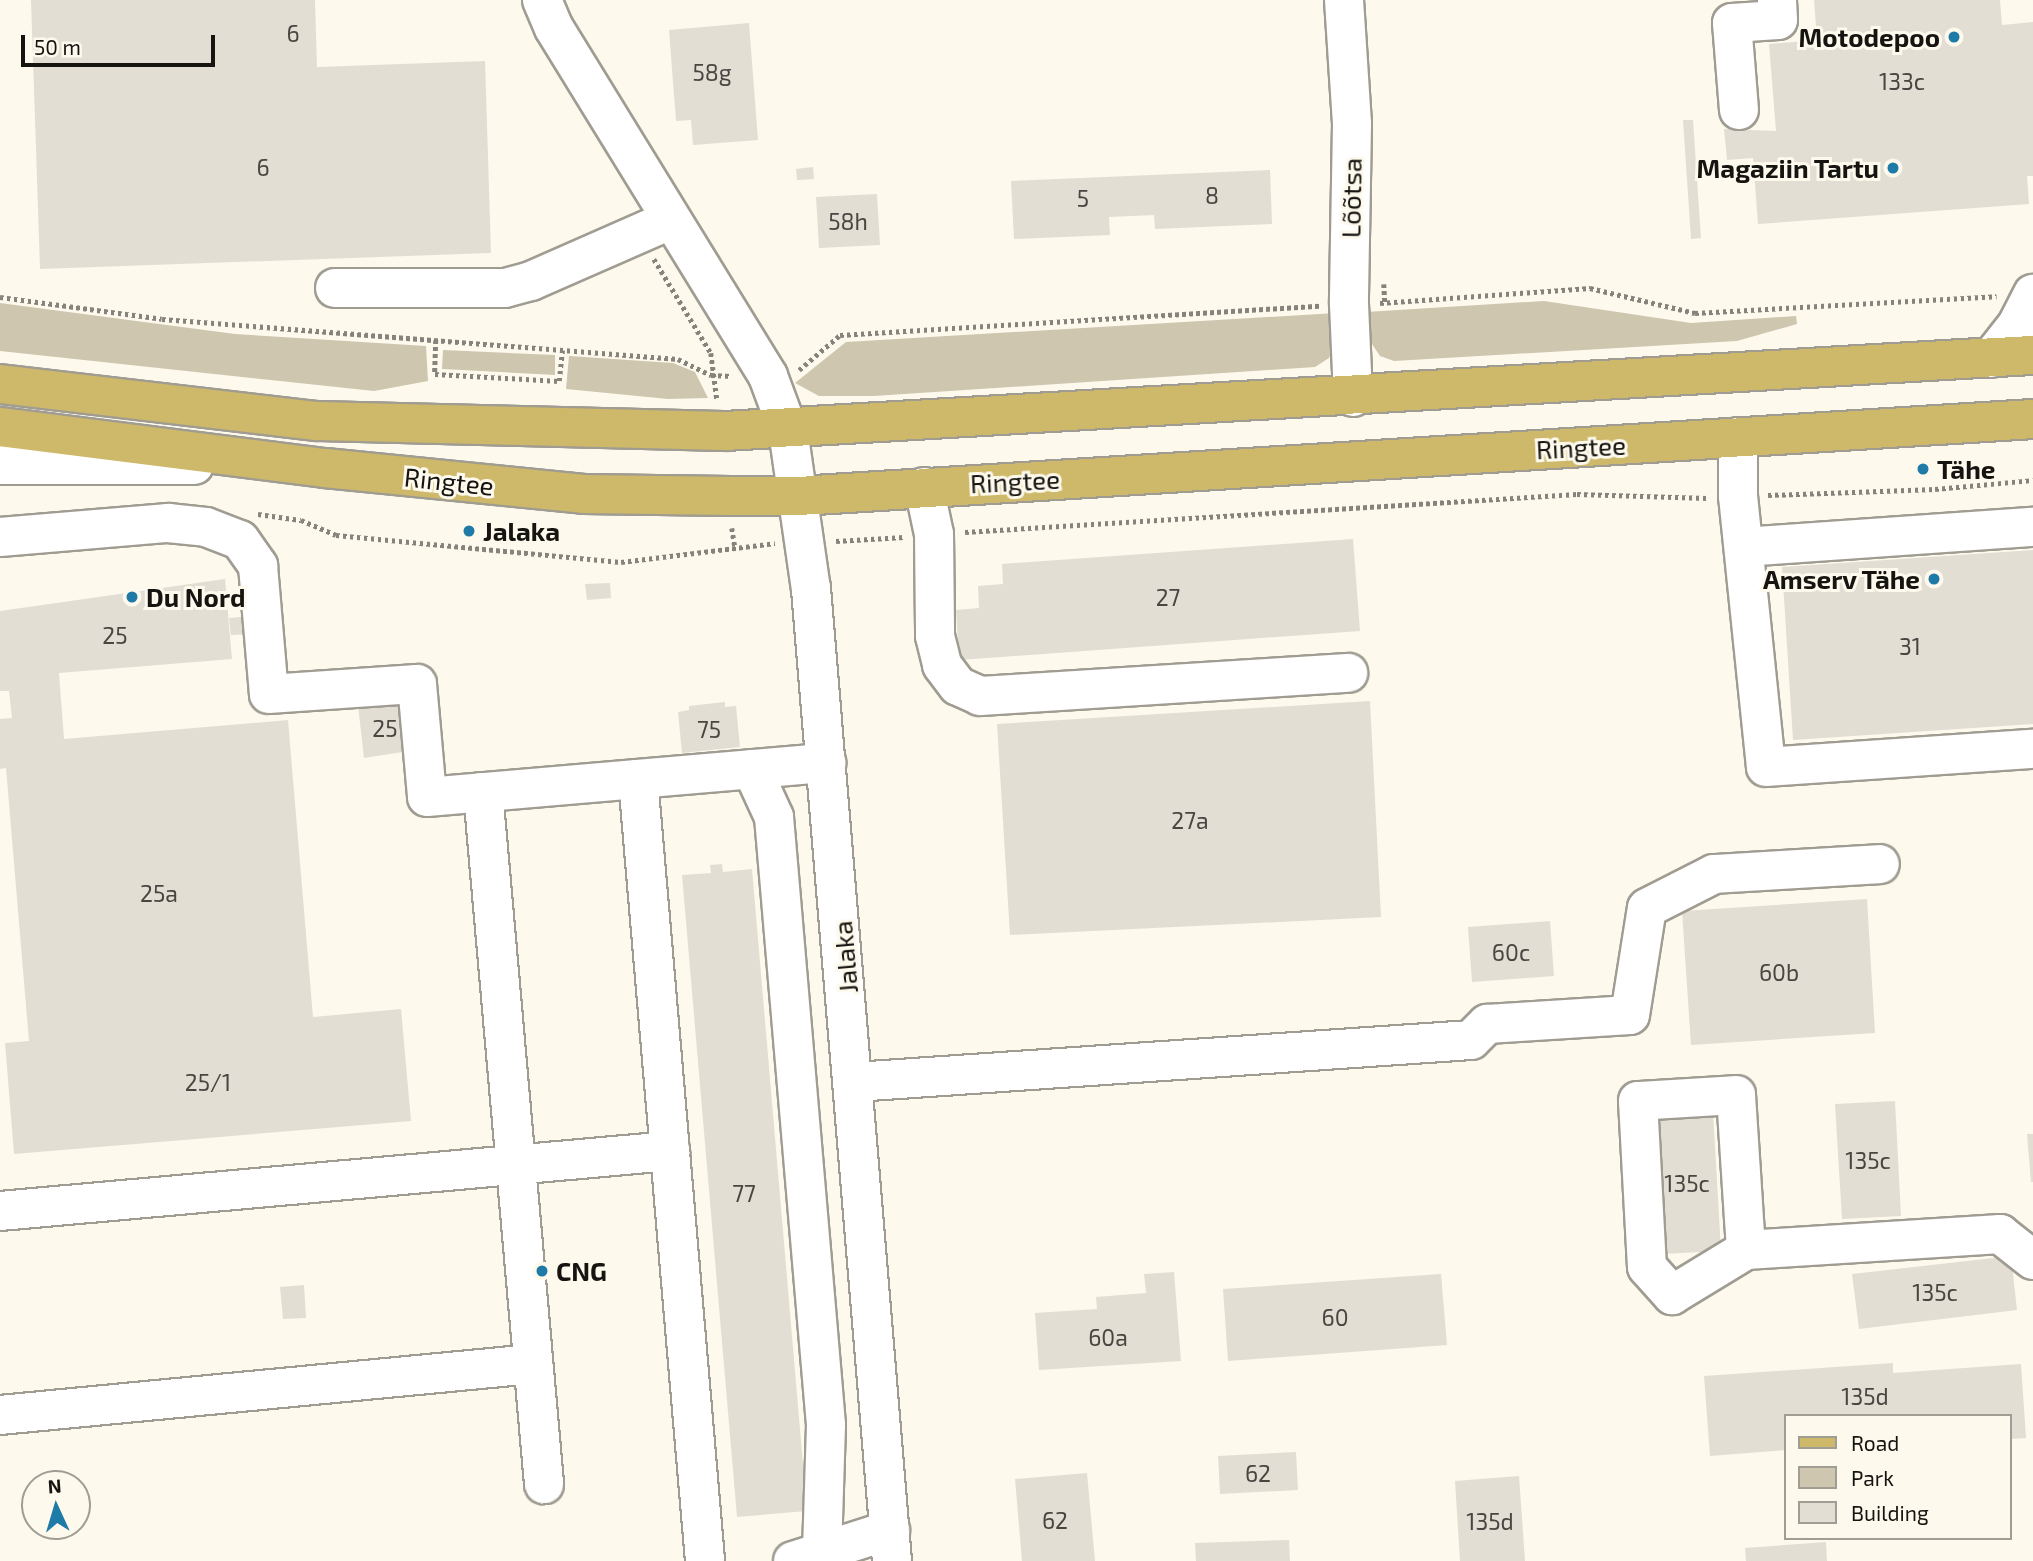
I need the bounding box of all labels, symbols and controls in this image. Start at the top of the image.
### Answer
house number: 6 [286,19,300,47]
scale bar [24,21,219,65]
place label: Motodepoo [1798,21,1940,53]
marker: Motodepoo [1946,29,1962,45]
text: 50 m [34,34,81,59]
house number: 58g [692,58,732,86]
house number: 133c [1879,67,1925,95]
place label: Magaziin Tartu [1696,152,1879,184]
house number: 6 [256,153,270,181]
street label: Lõõtsa [1335,158,1367,238]
marker: Magaziin Tartu [1885,160,1901,176]
house number: 8 [1205,181,1219,209]
house number: 5 [1077,184,1089,212]
house number: 58h [828,207,868,235]
street label: Ringtee [1535,429,1627,465]
place label: Tähe [1937,453,1995,485]
street label: Ringtee [403,461,495,501]
marker: Tähe [1915,461,1931,477]
street label: Ringtee [969,463,1061,499]
place label: Jalaka [483,515,560,547]
marker: Jalaka [461,523,477,539]
place label: Amserv Tähe [1762,563,1920,595]
marker: Amserv Tähe [1926,571,1942,587]
place label: Du Nord [146,581,245,613]
house number: 27 [1156,583,1180,611]
marker: Du Nord [124,589,140,605]
house number: 25 [102,621,128,649]
house number: 31 [1899,632,1921,660]
house number: 25 [372,714,398,742]
house number: 75 [697,715,721,743]
house number: 27a [1171,806,1209,834]
house number: 25a [140,879,178,907]
street label: Jalaka [826,919,864,995]
house number: 60c [1492,938,1530,966]
house number: 60b [1759,958,1799,986]
house number: 25/1 [185,1068,231,1096]
house number: 135c [1845,1146,1891,1174]
house number: 135c [1664,1169,1710,1197]
house number: 77 [732,1179,756,1207]
place label: CNG [556,1255,607,1287]
marker: CNG [534,1263,550,1279]
house number: 135c [1912,1278,1958,1306]
house number: 60 [1321,1303,1349,1331]
house number: 60a [1088,1323,1128,1351]
house number: 135d [1841,1382,1889,1410]
legend [1784,1414,2012,1540]
text: Road [1851,1430,1899,1455]
house number: 62 [1245,1459,1271,1487]
text: Park [1851,1465,1894,1490]
north arrow [21,1470,91,1540]
text: N [47,1474,62,1497]
text: Building [1851,1500,1929,1525]
house number: 62 [1042,1506,1068,1534]
house number: 135d [1466,1507,1514,1535]

